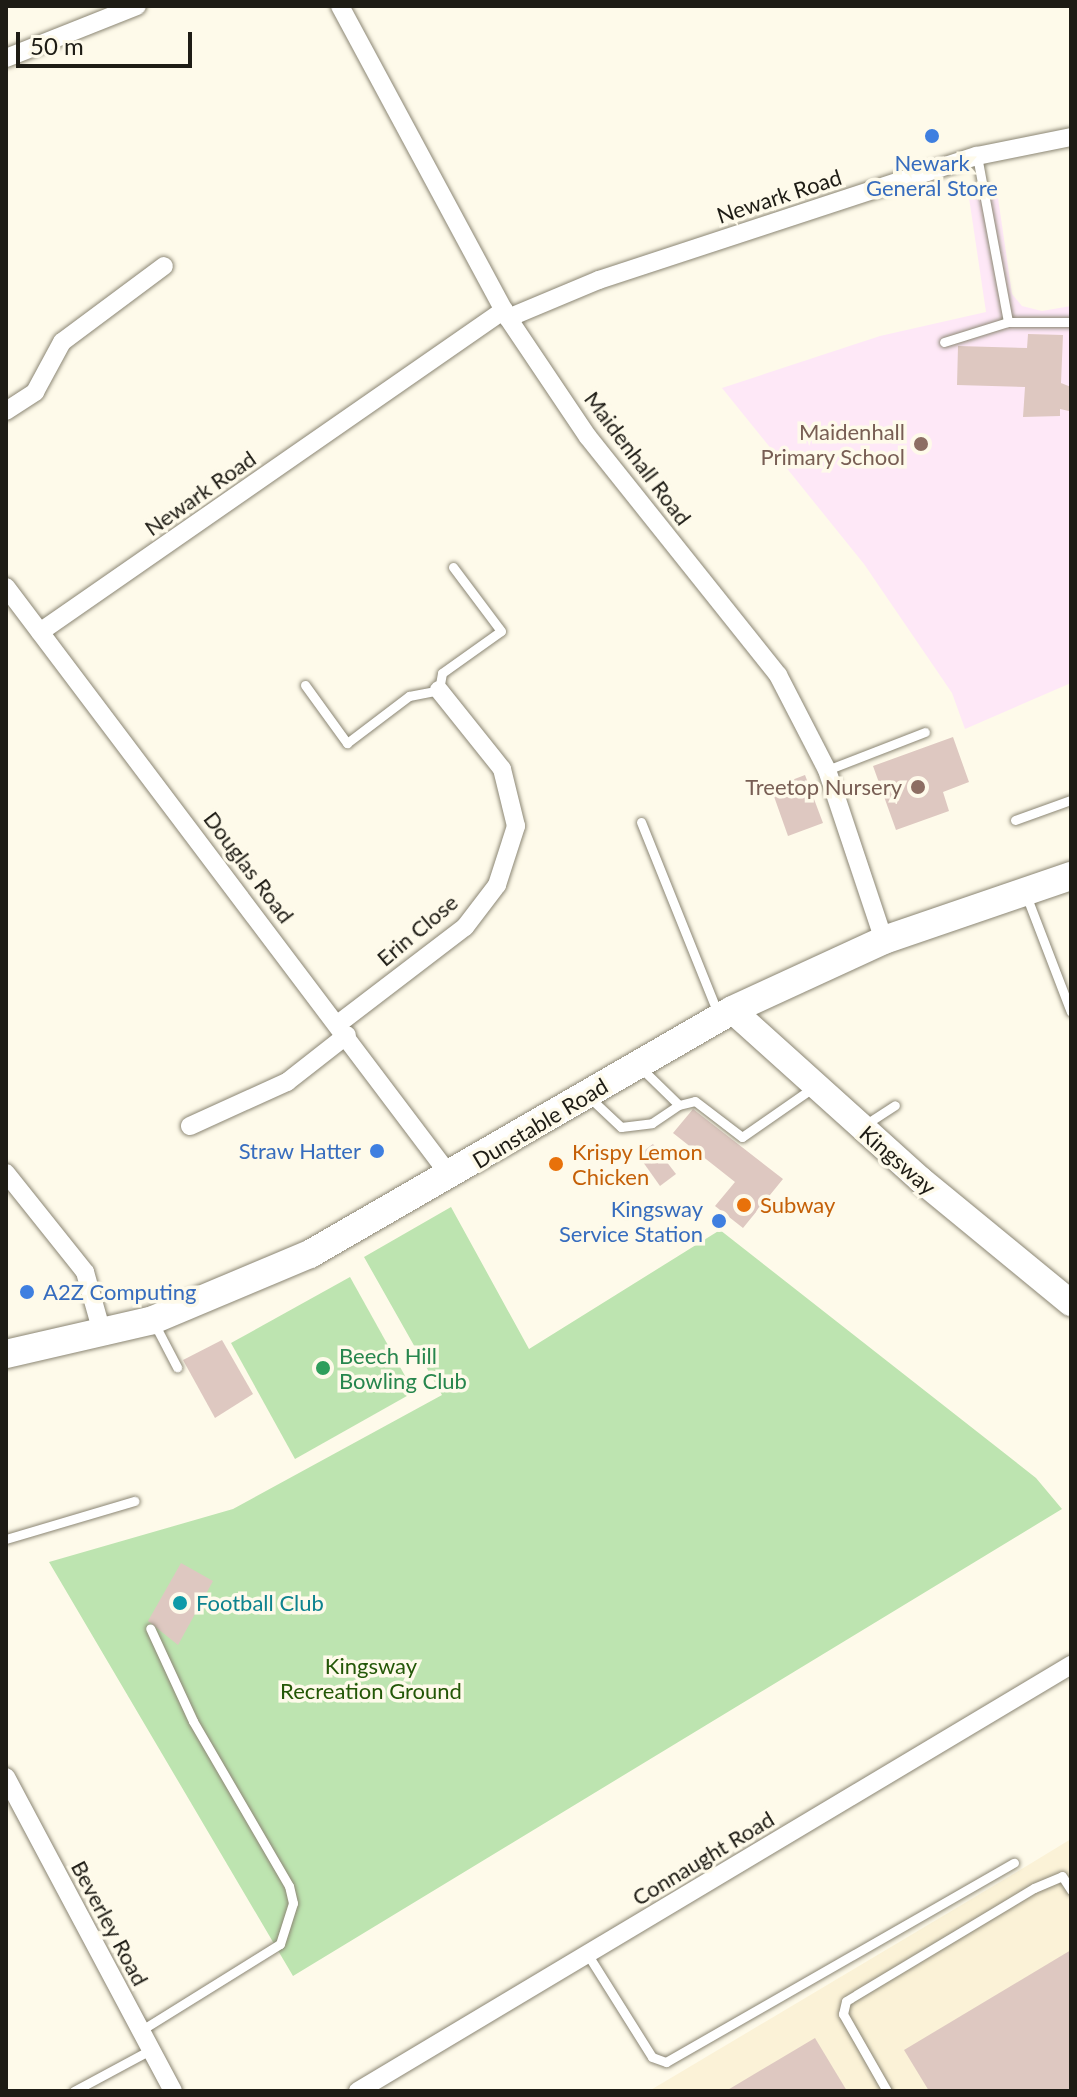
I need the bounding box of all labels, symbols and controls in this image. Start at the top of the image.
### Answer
scale bar [20,16,196,66]
text: 50 m [30,31,84,60]
marker: Newark General Store [923,127,941,145]
place label: Newark General Store [866,149,998,200]
street label: Newark Road [713,163,845,229]
street label: Maidenhall Road [579,386,697,530]
place label: Maidenhall Primary School [760,418,905,470]
marker: Maidenhall Primary School [912,435,930,453]
street label: Newark Road [139,445,261,541]
place label: Treetop Nursery [745,774,902,800]
marker: Treetop Nursery [909,778,927,796]
street label: Douglas Road [198,806,300,928]
street label: Erin Close [371,889,463,971]
street label: Dunstable Road [468,1072,612,1174]
street label: Kingsway [855,1120,941,1200]
place label: Straw Hatter [238,1138,361,1164]
place label: Krispy Lemon Chicken [572,1138,703,1190]
marker: Straw Hatter [368,1142,386,1160]
marker: Krispy Lemon Chicken [547,1155,565,1173]
place label: Subway [760,1192,835,1218]
place label: Kingsway Service Station [559,1195,703,1246]
marker: Subway [735,1196,753,1214]
marker: Kingsway Service Station [710,1212,728,1230]
place label: A2Z Computing [43,1279,196,1305]
marker: A2Z Computing [18,1283,36,1301]
place label: Beech Hill Bowling Club [339,1342,467,1394]
marker: Beech Hill Bowling Club [314,1359,332,1377]
place label: Football Club [196,1590,324,1616]
marker: Football Club [171,1594,189,1612]
park label: Kingsway Recreation Ground [280,1652,462,1704]
street label: Connaught Road [627,1805,779,1911]
street label: Beverley Road [66,1856,154,1990]

